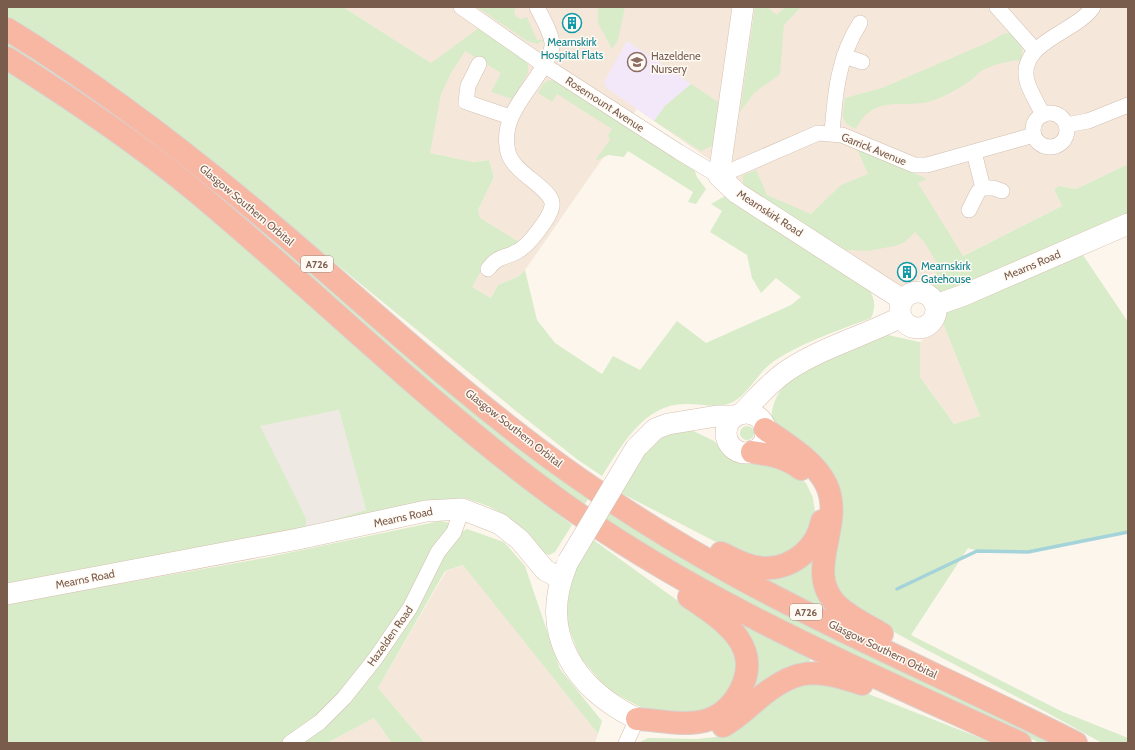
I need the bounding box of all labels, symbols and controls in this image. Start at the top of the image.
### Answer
building icon: Mearnskirk Hospital Flats [561,12,583,34]
place label: Mearnskirk Hospital Flats [541,35,604,62]
place label: Hazeldene Nursery [651,49,701,76]
school or university icon: Hazeldene Nursery [626,51,648,73]
street label: Rosemount Avenue [563,73,647,135]
street label: Garrick Avenue [839,130,909,169]
street label: Glasgow Southern Orbital [197,161,297,249]
street label: Mearnskirk Road [734,186,806,240]
street label: Mearns Road [1002,247,1062,283]
road number: A726 [301,256,333,272]
place label: Mearnskirk Gatehouse [921,259,971,286]
building icon: Mearnskirk Gatehouse [896,261,918,283]
street label: Glasgow Southern Orbital [463,386,566,470]
street label: Mearns Road [372,504,434,530]
street label: Mearns Road [54,566,116,592]
street label: Hazelden Road [364,603,416,669]
road number: A726 [790,604,822,620]
street label: Glasgow Southern Orbital [826,617,940,682]

